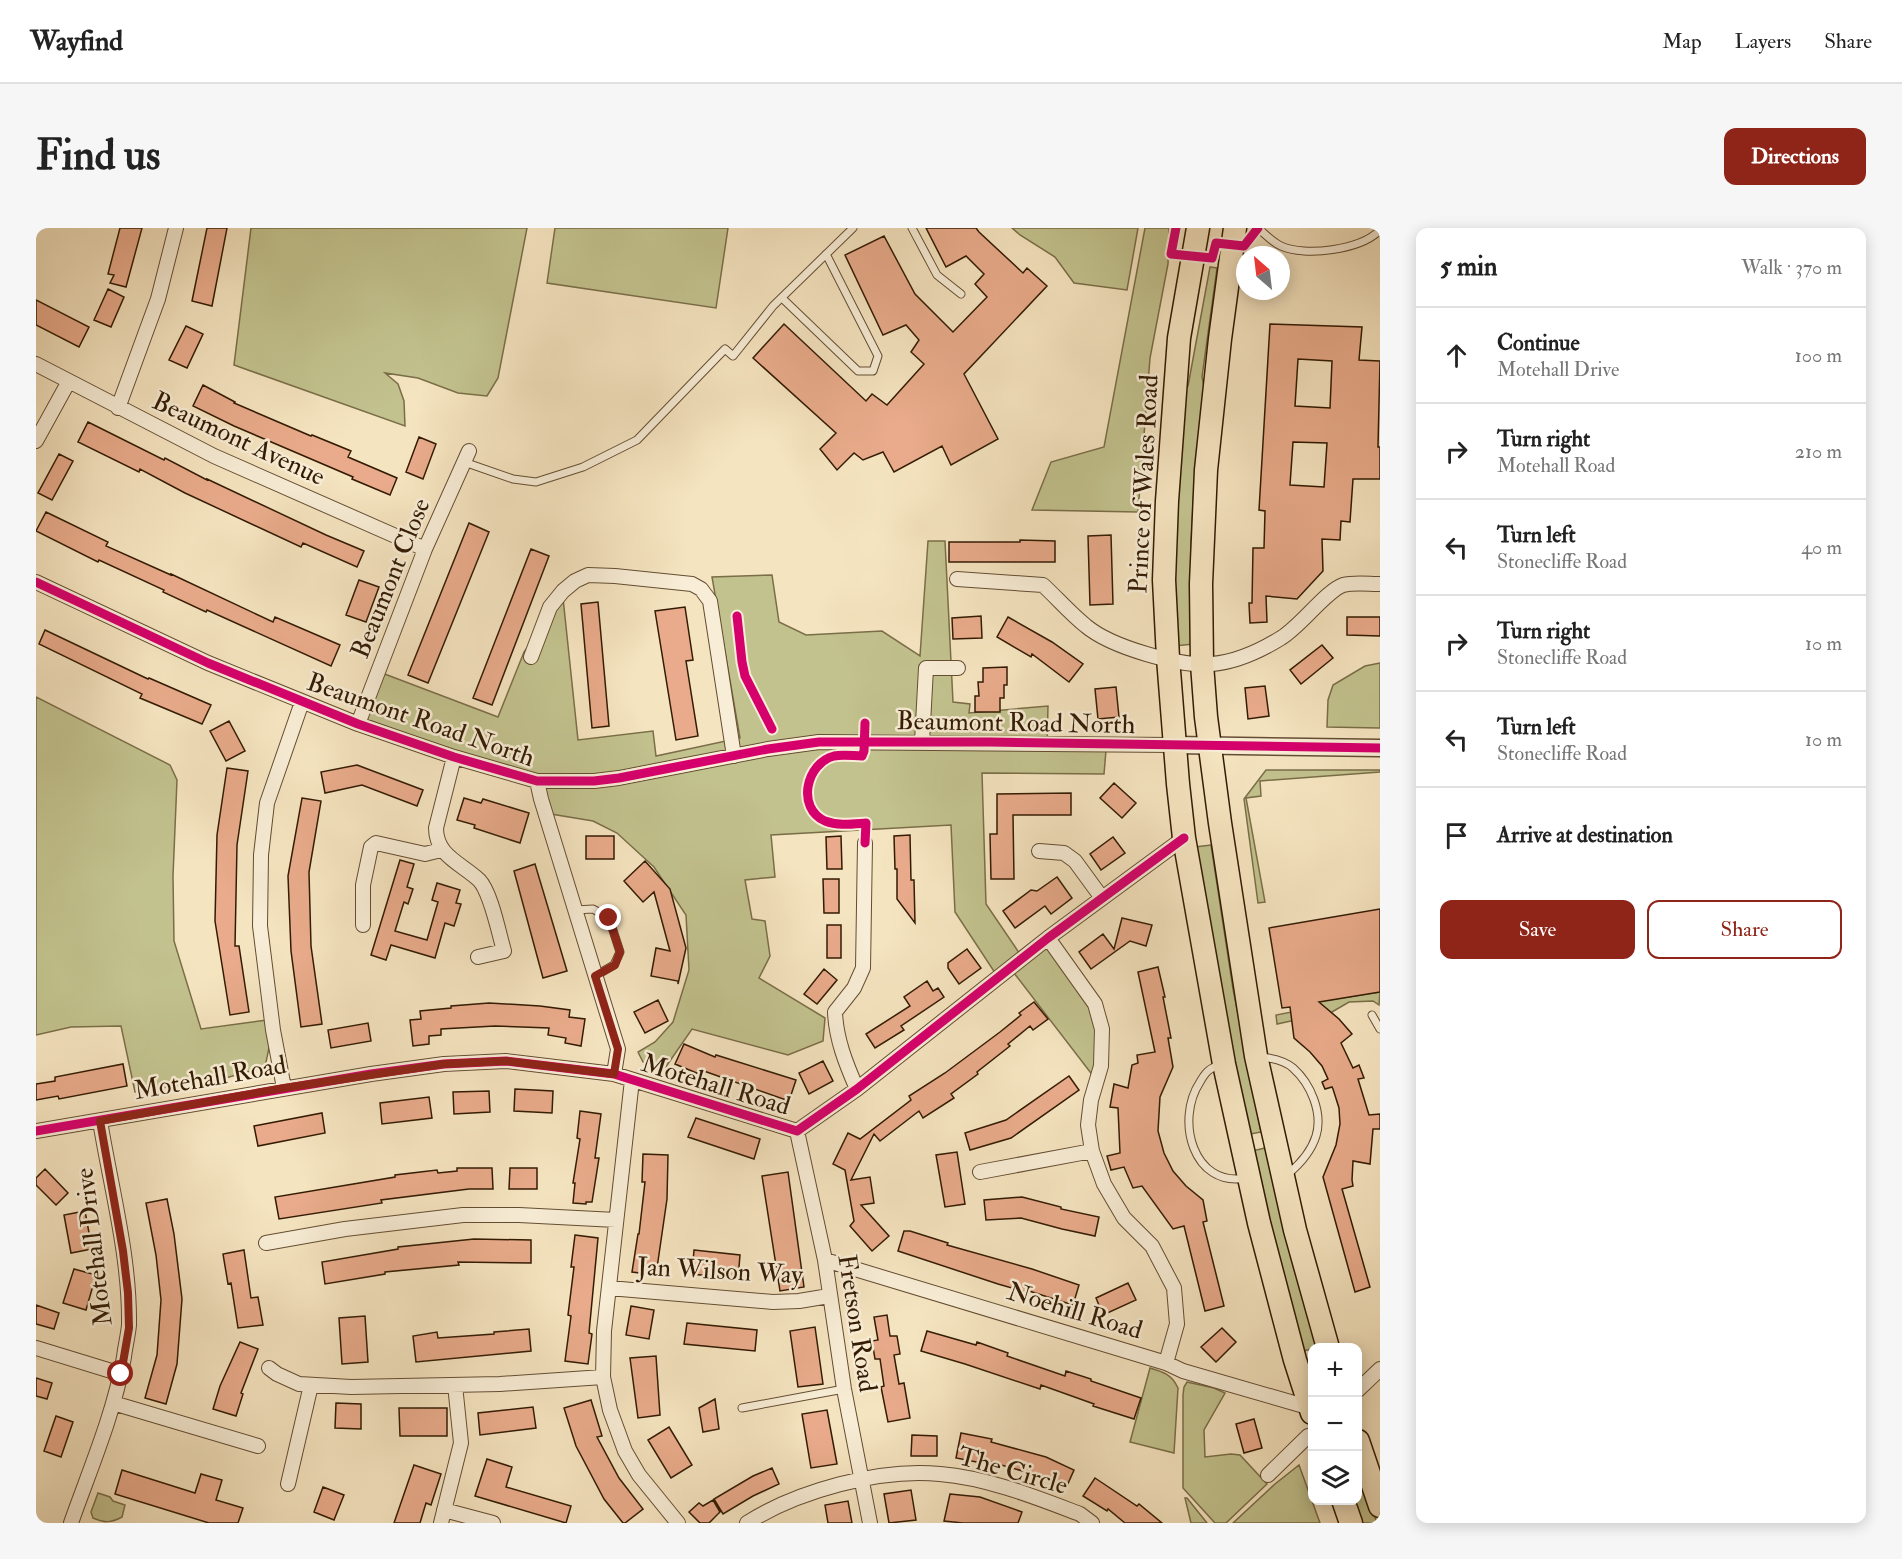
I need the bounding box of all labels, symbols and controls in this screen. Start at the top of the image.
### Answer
text: Wayfind [30,24,123,59]
text: Map [1662,28,1702,55]
text: Layers [1735,28,1791,55]
text: Share [1824,28,1872,55]
button: Directions [1724,128,1866,185]
text: Find us [36,130,160,182]
north arrow [1236,246,1290,300]
text: 5 min [1440,251,1497,283]
text: Walk · 370 m [1741,255,1842,280]
text: Continue [1497,329,1580,357]
icon: ahead [1440,339,1473,372]
text: 100 m [1795,343,1842,368]
text: Motehall Drive [1497,357,1619,382]
street label: Prince of Wales Road [1122,374,1166,594]
street label: Beaumont Avenue [147,385,330,493]
text: Turn right [1497,425,1590,453]
icon: right [1440,435,1473,468]
text: 210 m [1795,439,1842,464]
text: Motehall Road [1497,453,1615,478]
street label: Beaumont Close [344,494,438,663]
text: Turn left [1497,521,1576,549]
icon: left [1440,531,1473,564]
text: 40 m [1801,535,1842,560]
text: Stonecliffe Road [1497,549,1627,574]
text: Turn right [1497,617,1590,645]
icon: right [1440,627,1473,660]
text: 10 m [1805,631,1842,656]
text: Stonecliffe Road [1497,645,1627,670]
street label: Beaumont Road North [303,666,539,774]
street label: Beaumont Road North [896,705,1136,741]
text: Turn left [1497,713,1576,741]
icon: left [1440,723,1473,756]
text: 10 m [1805,727,1842,752]
text: Stonecliffe Road [1497,741,1627,766]
icon: arrive [1440,819,1473,852]
text: Arrive at destination [1497,821,1673,849]
button: Save [1440,900,1635,959]
button: Share [1647,900,1842,959]
route end [595,904,621,930]
street label: Motehall Road [637,1047,794,1123]
street label: Motehall Road [132,1049,289,1107]
street label: Motehall Drive [68,1166,120,1328]
street label: Jan Wilson Way [635,1251,804,1291]
street label: Fretson Road [830,1252,884,1395]
street label: Noehill Road [1003,1275,1146,1347]
map controls [1308,1343,1362,1505]
button: + [1308,1343,1362,1397]
route start [107,1360,133,1386]
button: − [1308,1397,1362,1451]
street label: The Circle [954,1440,1071,1502]
button: layers [1308,1451,1362,1505]

